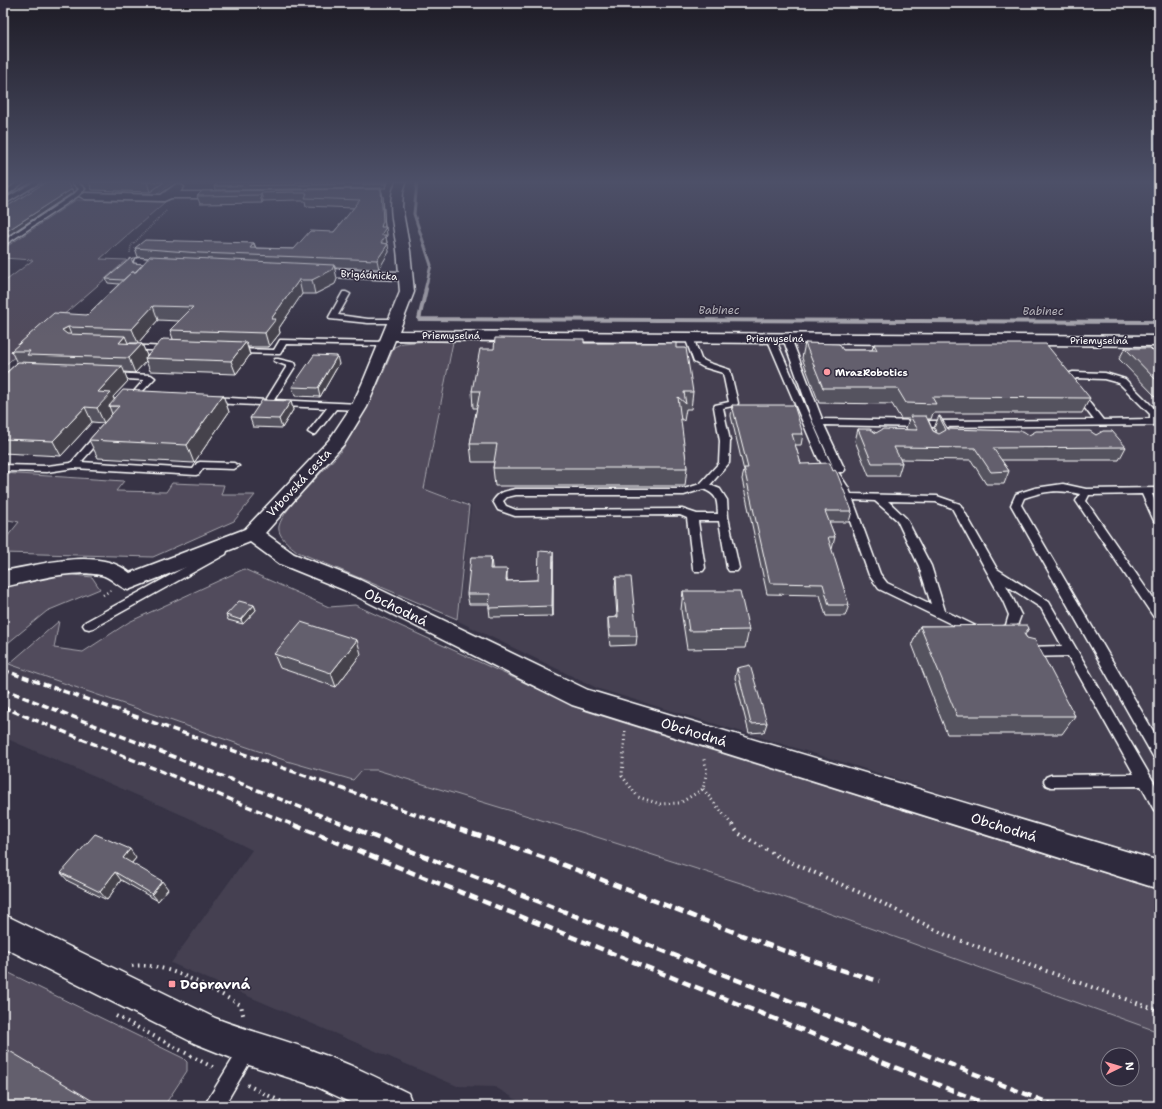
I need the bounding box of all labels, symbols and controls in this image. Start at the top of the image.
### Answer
street label: Brigádnicka [340,267,398,283]
water label: Babinec [698,303,740,318]
water label: Babinec [1022,304,1064,319]
street label: Priemyselná [422,329,481,342]
street label: Priemyselná [746,332,805,345]
street label: Priemyselná [1070,334,1129,347]
place label: MrazRobotics [835,366,908,379]
marker: MrazRobotics [822,367,832,377]
street label: Vrbovská cesta [263,445,335,521]
street label: Obchodná [361,584,431,630]
street label: Obchodná [659,713,730,751]
street label: Obchodná [969,808,1040,846]
place label: Dopravná [180,975,251,993]
marker: Dopravná [167,979,177,989]
north arrow [1100,1047,1140,1087]
text: N [1122,1061,1137,1071]

